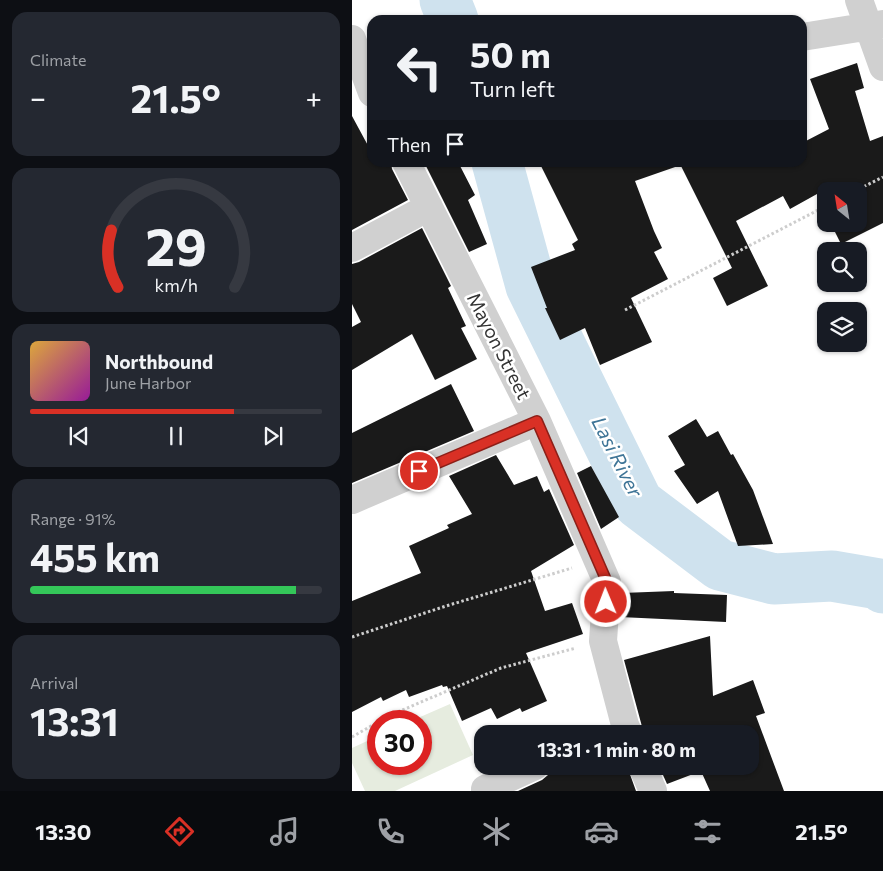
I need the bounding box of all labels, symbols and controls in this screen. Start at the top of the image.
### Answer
text: 50 m [470,32,551,75]
icon: left [387,35,452,100]
text: Climate [30,50,86,69]
text: 21.5° [131,74,221,121]
text: Turn left [470,75,555,102]
text: − [30,80,46,114]
text: + [306,80,322,114]
icon: arrive [441,130,469,158]
text: Then [387,133,431,156]
north arrow [817,182,867,232]
map controls [817,182,867,352]
text: 29 [145,213,207,277]
button: search [817,242,867,292]
text: km/h [154,274,198,296]
street label: Mayon Street [463,289,536,403]
button: layers [817,302,867,352]
text: Northbound [105,350,213,373]
text: June Harbor [105,373,191,392]
water label: Lasi River [587,412,649,502]
icon: previous [65,422,93,450]
icon: pause [162,422,190,450]
icon: next [259,422,287,450]
pin [398,450,440,492]
icon: arrive [405,457,433,485]
text: Range · 91% [30,509,116,528]
text: 455 km [30,533,160,580]
position arrow [579,575,631,627]
text: Arrival [30,673,78,692]
text: 13:31 [30,697,119,744]
speed limit sign: 30 [367,710,432,775]
text: 13:31 · 1 min · 80 m [537,738,696,761]
icon: directions [162,814,197,849]
icon: music [267,814,302,849]
icon: phone [373,814,408,849]
icon: climate [479,814,514,849]
icon: car [584,814,619,849]
icon: filters [690,814,725,849]
text: 13:30 [35,818,91,845]
text: 21.5° [795,818,848,845]

